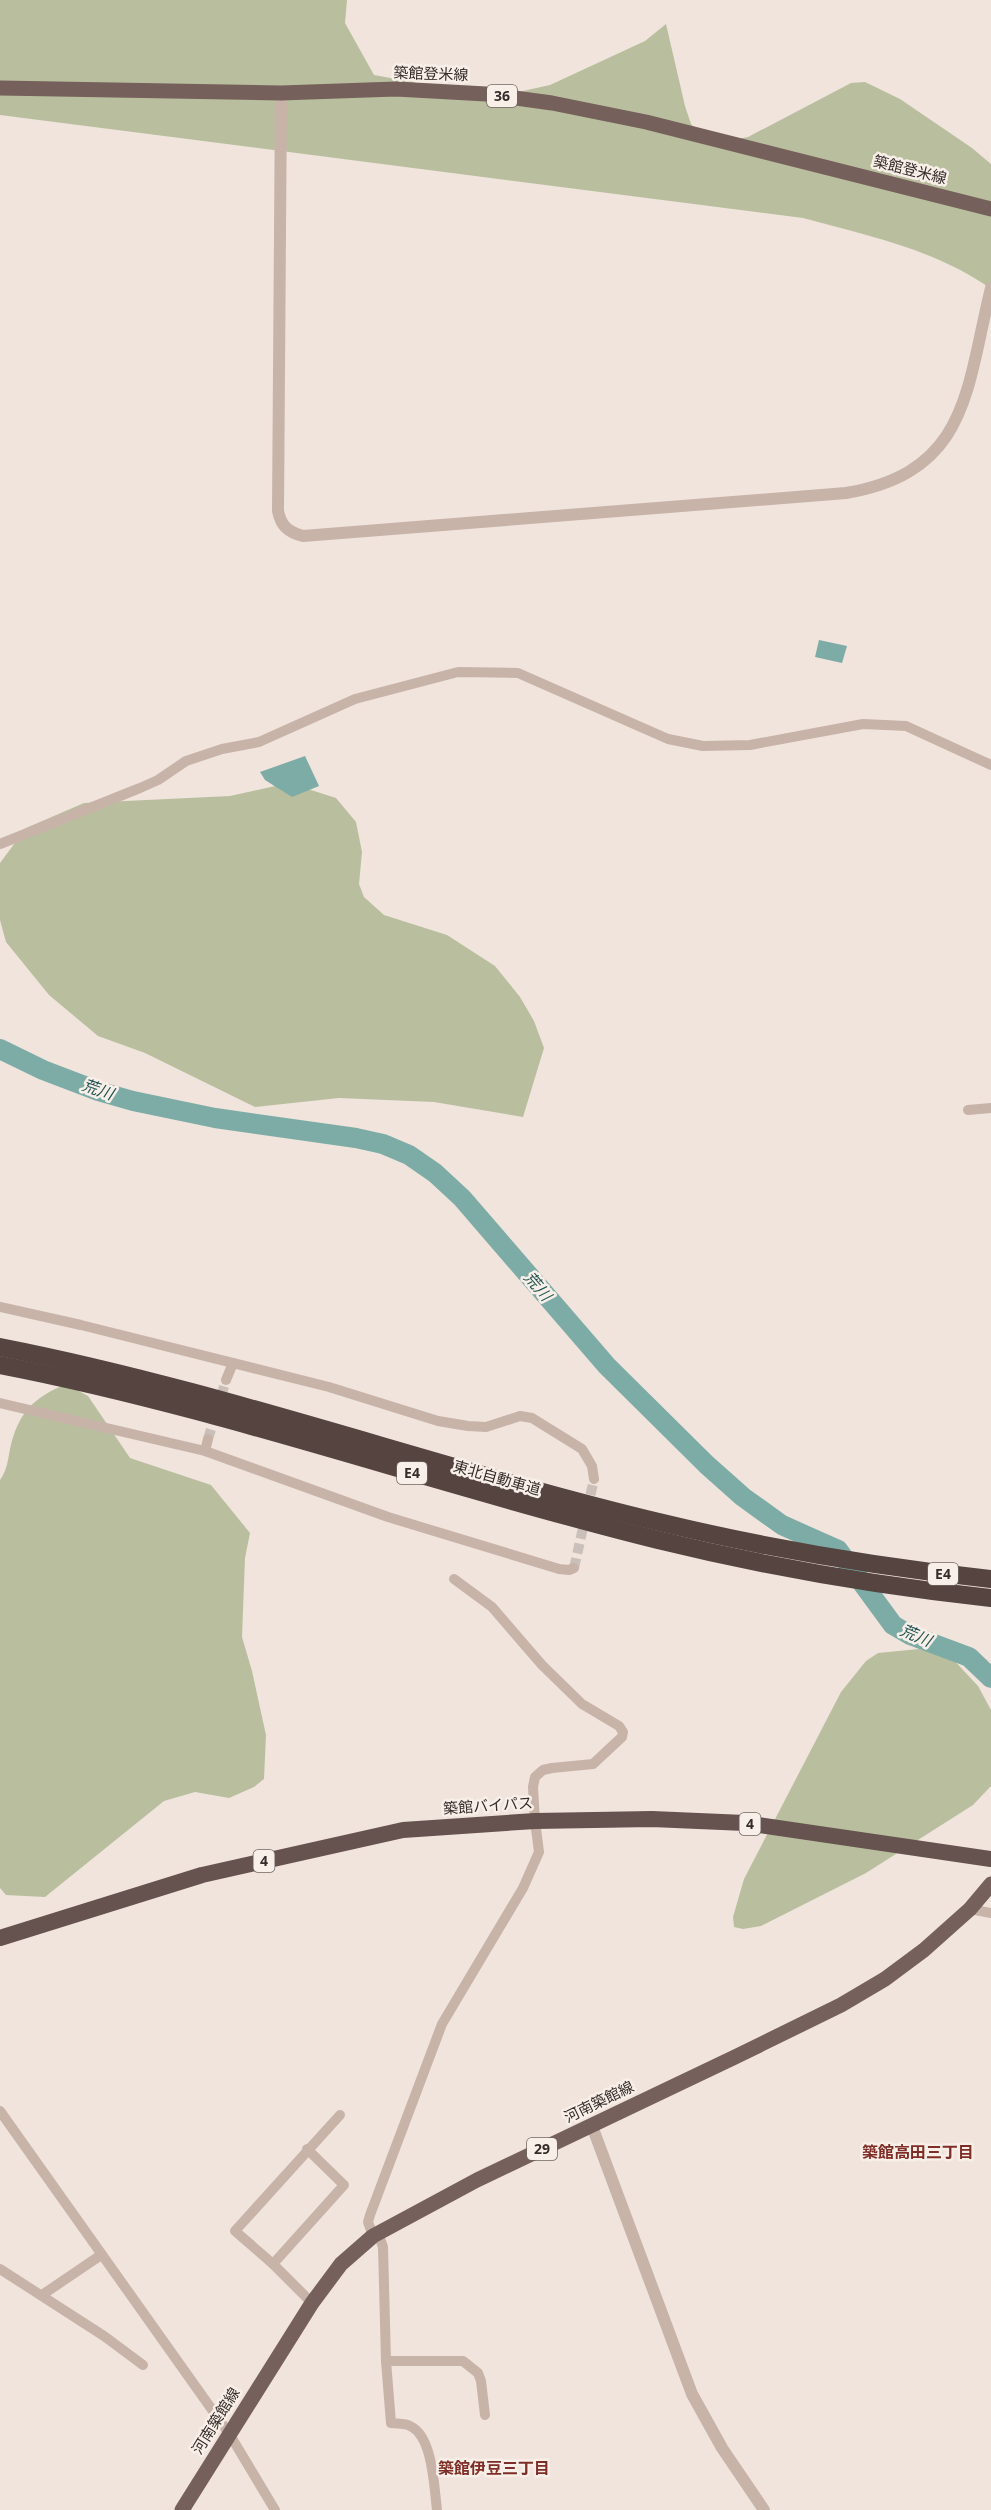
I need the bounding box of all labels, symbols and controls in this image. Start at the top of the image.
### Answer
street label: 築館登米線 [393,62,469,84]
road number: 36 [487,85,517,107]
street label: 築館登米線 [871,150,949,188]
water label: 荒川 [79,1073,119,1105]
water label: 荒川 [519,1267,558,1307]
street label: 東北自動車道 [451,1455,543,1499]
road number: E4 [397,1462,427,1484]
road number: E4 [928,1563,958,1585]
water label: 荒川 [897,1619,937,1652]
street label: 築館バイパス [442,1792,533,1818]
road number: 4 [740,1813,760,1835]
road number: 4 [254,1850,274,1872]
street label: 河南築館線 [560,2076,637,2127]
road number: 29 [527,2138,557,2160]
district label: 築館高田三丁目 [862,2141,974,2163]
street label: 河南築館線 [187,2383,244,2458]
district label: 築館伊豆三丁目 [438,2457,550,2479]

